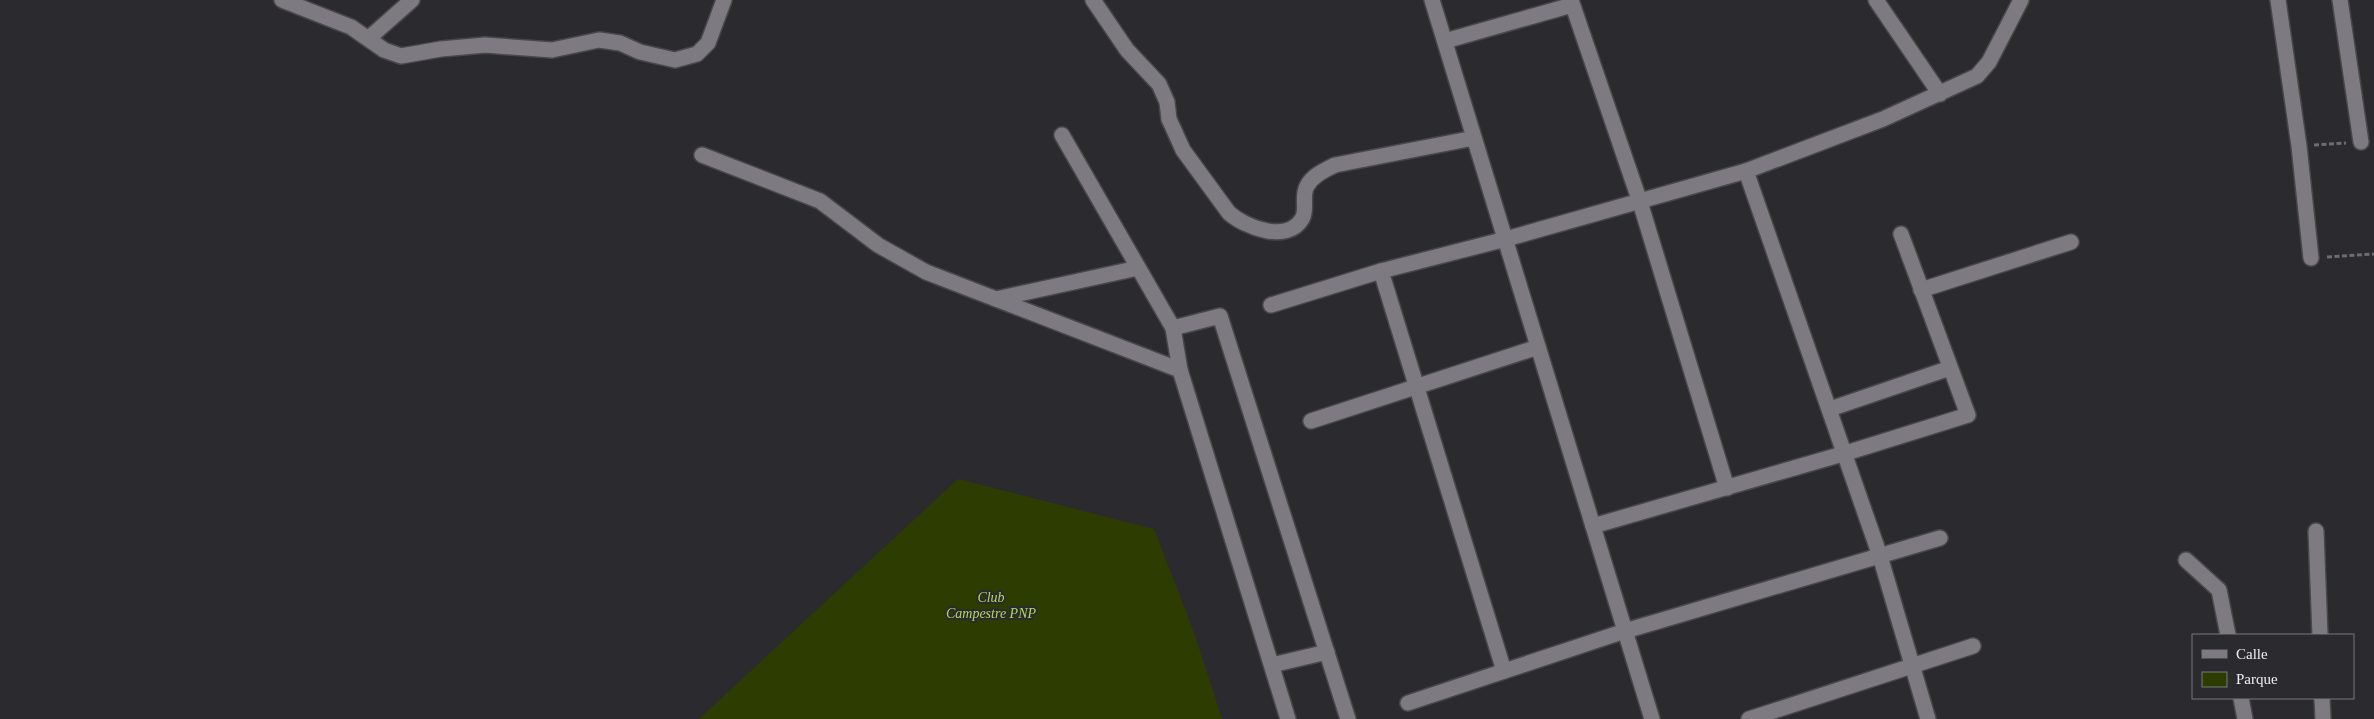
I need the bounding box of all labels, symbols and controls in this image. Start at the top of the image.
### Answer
park label: Club Campestre PNP [946,590,1036,621]
legend [2192,634,2354,699]
text: Calle [2236,646,2268,662]
text: Parque [2236,671,2278,687]

